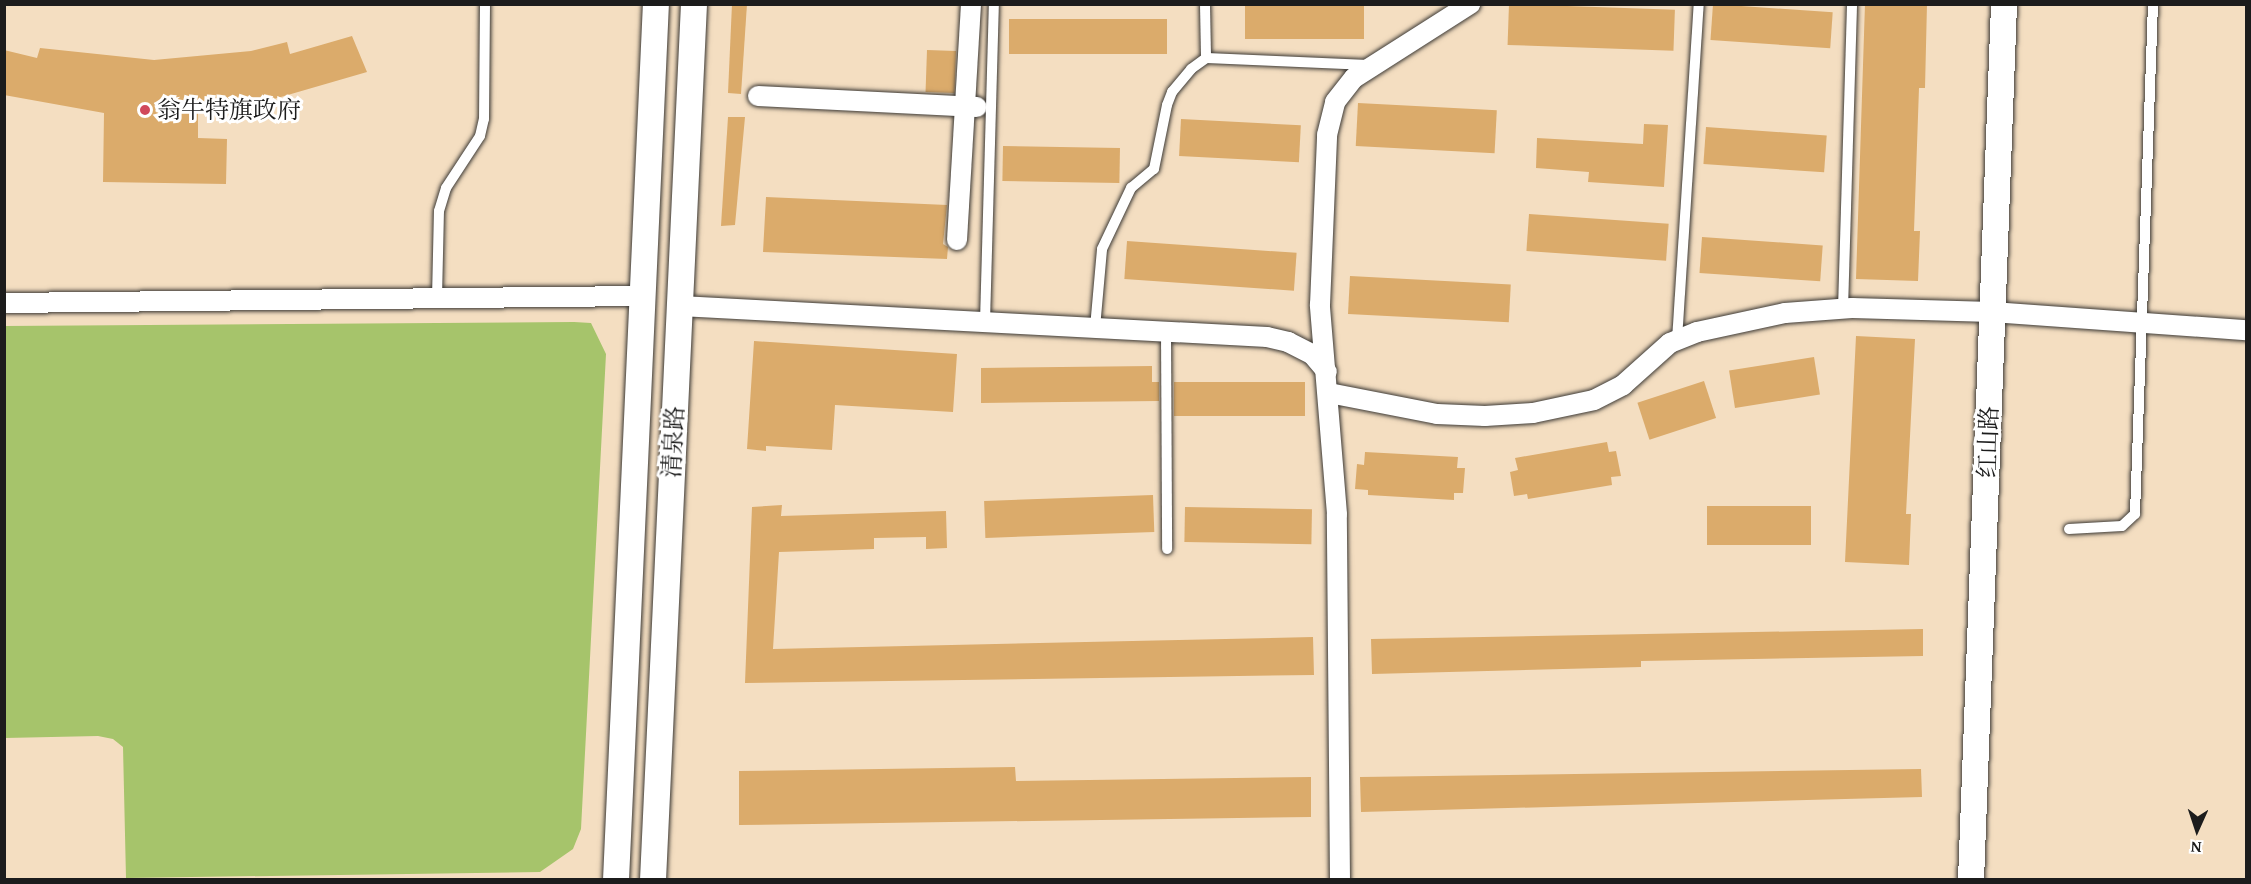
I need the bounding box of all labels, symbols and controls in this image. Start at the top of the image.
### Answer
place label: 翁牛特旗政府 [157,96,301,124]
marker: 翁牛特旗政府 [138,103,152,117]
street label: 清泉路 [657,405,689,479]
street label: 红山路 [1972,406,2004,478]
north arrow [2167,800,2227,860]
text: N [2190,836,2202,860]

